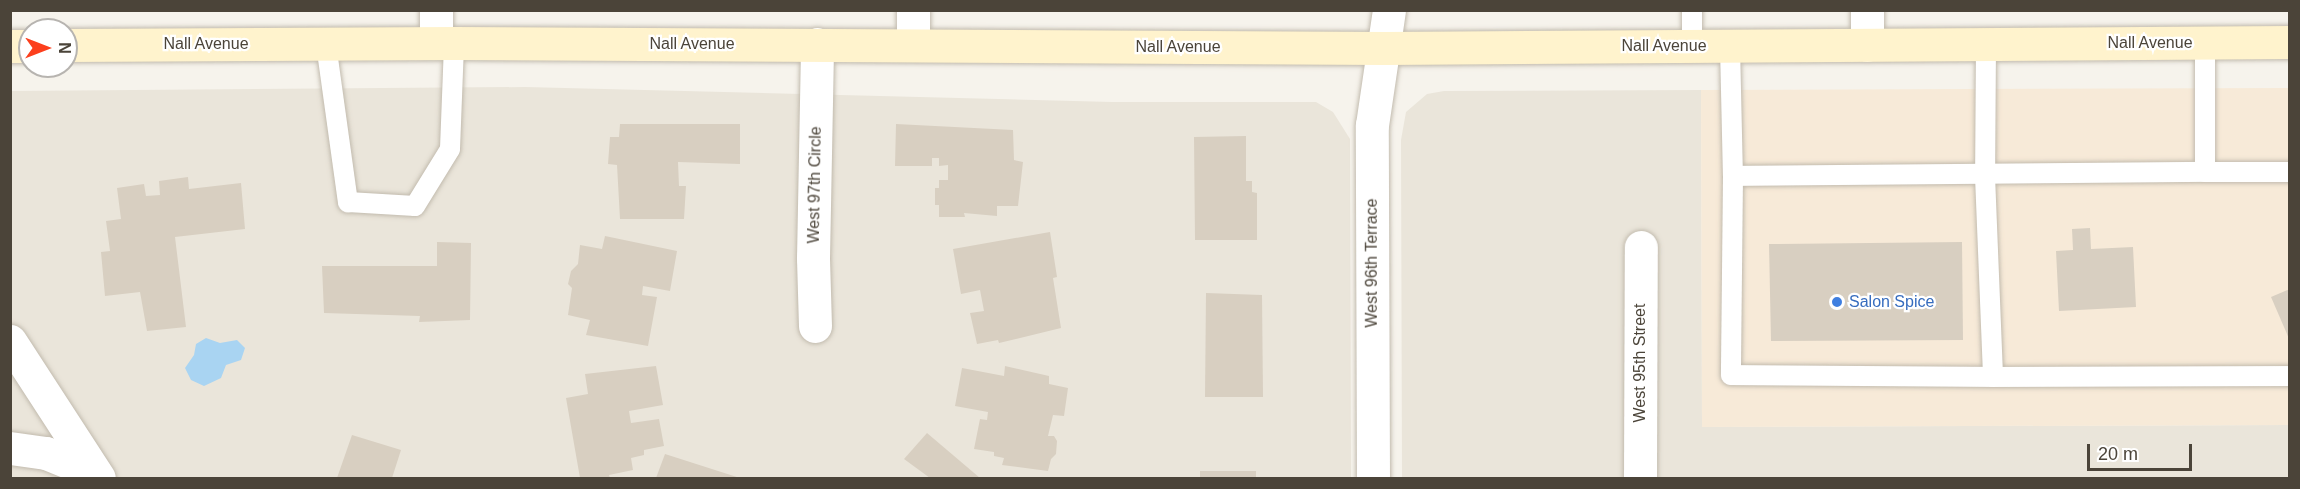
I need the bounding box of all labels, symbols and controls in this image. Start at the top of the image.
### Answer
north arrow [18,18,78,78]
street label: Nall Avenue [2107,33,2193,53]
street label: Nall Avenue [163,34,249,54]
street label: Nall Avenue [649,34,735,54]
street label: Nall Avenue [1621,36,1707,56]
street label: Nall Avenue [1135,37,1221,57]
text: N [56,42,73,54]
street label: West 97th Circle [804,126,826,244]
street label: West 96th Terrace [1362,198,1382,328]
place label: Salon Spice [1849,292,1934,312]
marker: Salon Spice [1830,295,1844,309]
street label: West 95th Street [1630,304,1650,422]
scale bar [2090,432,2195,470]
text: 20 m [2098,444,2138,464]

